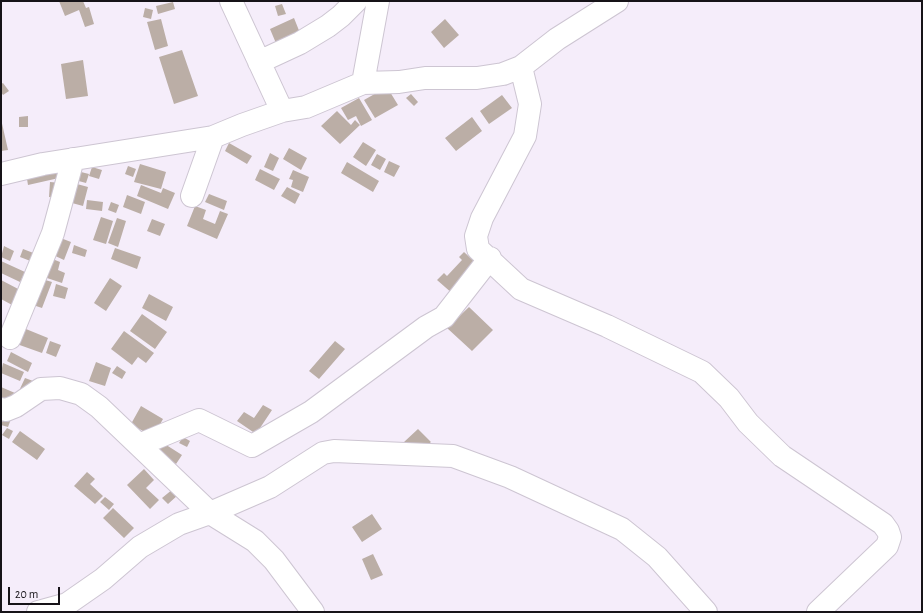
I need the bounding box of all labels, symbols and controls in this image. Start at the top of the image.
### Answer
scale bar [10,579,62,605]
text: 20 m [15,588,38,600]

